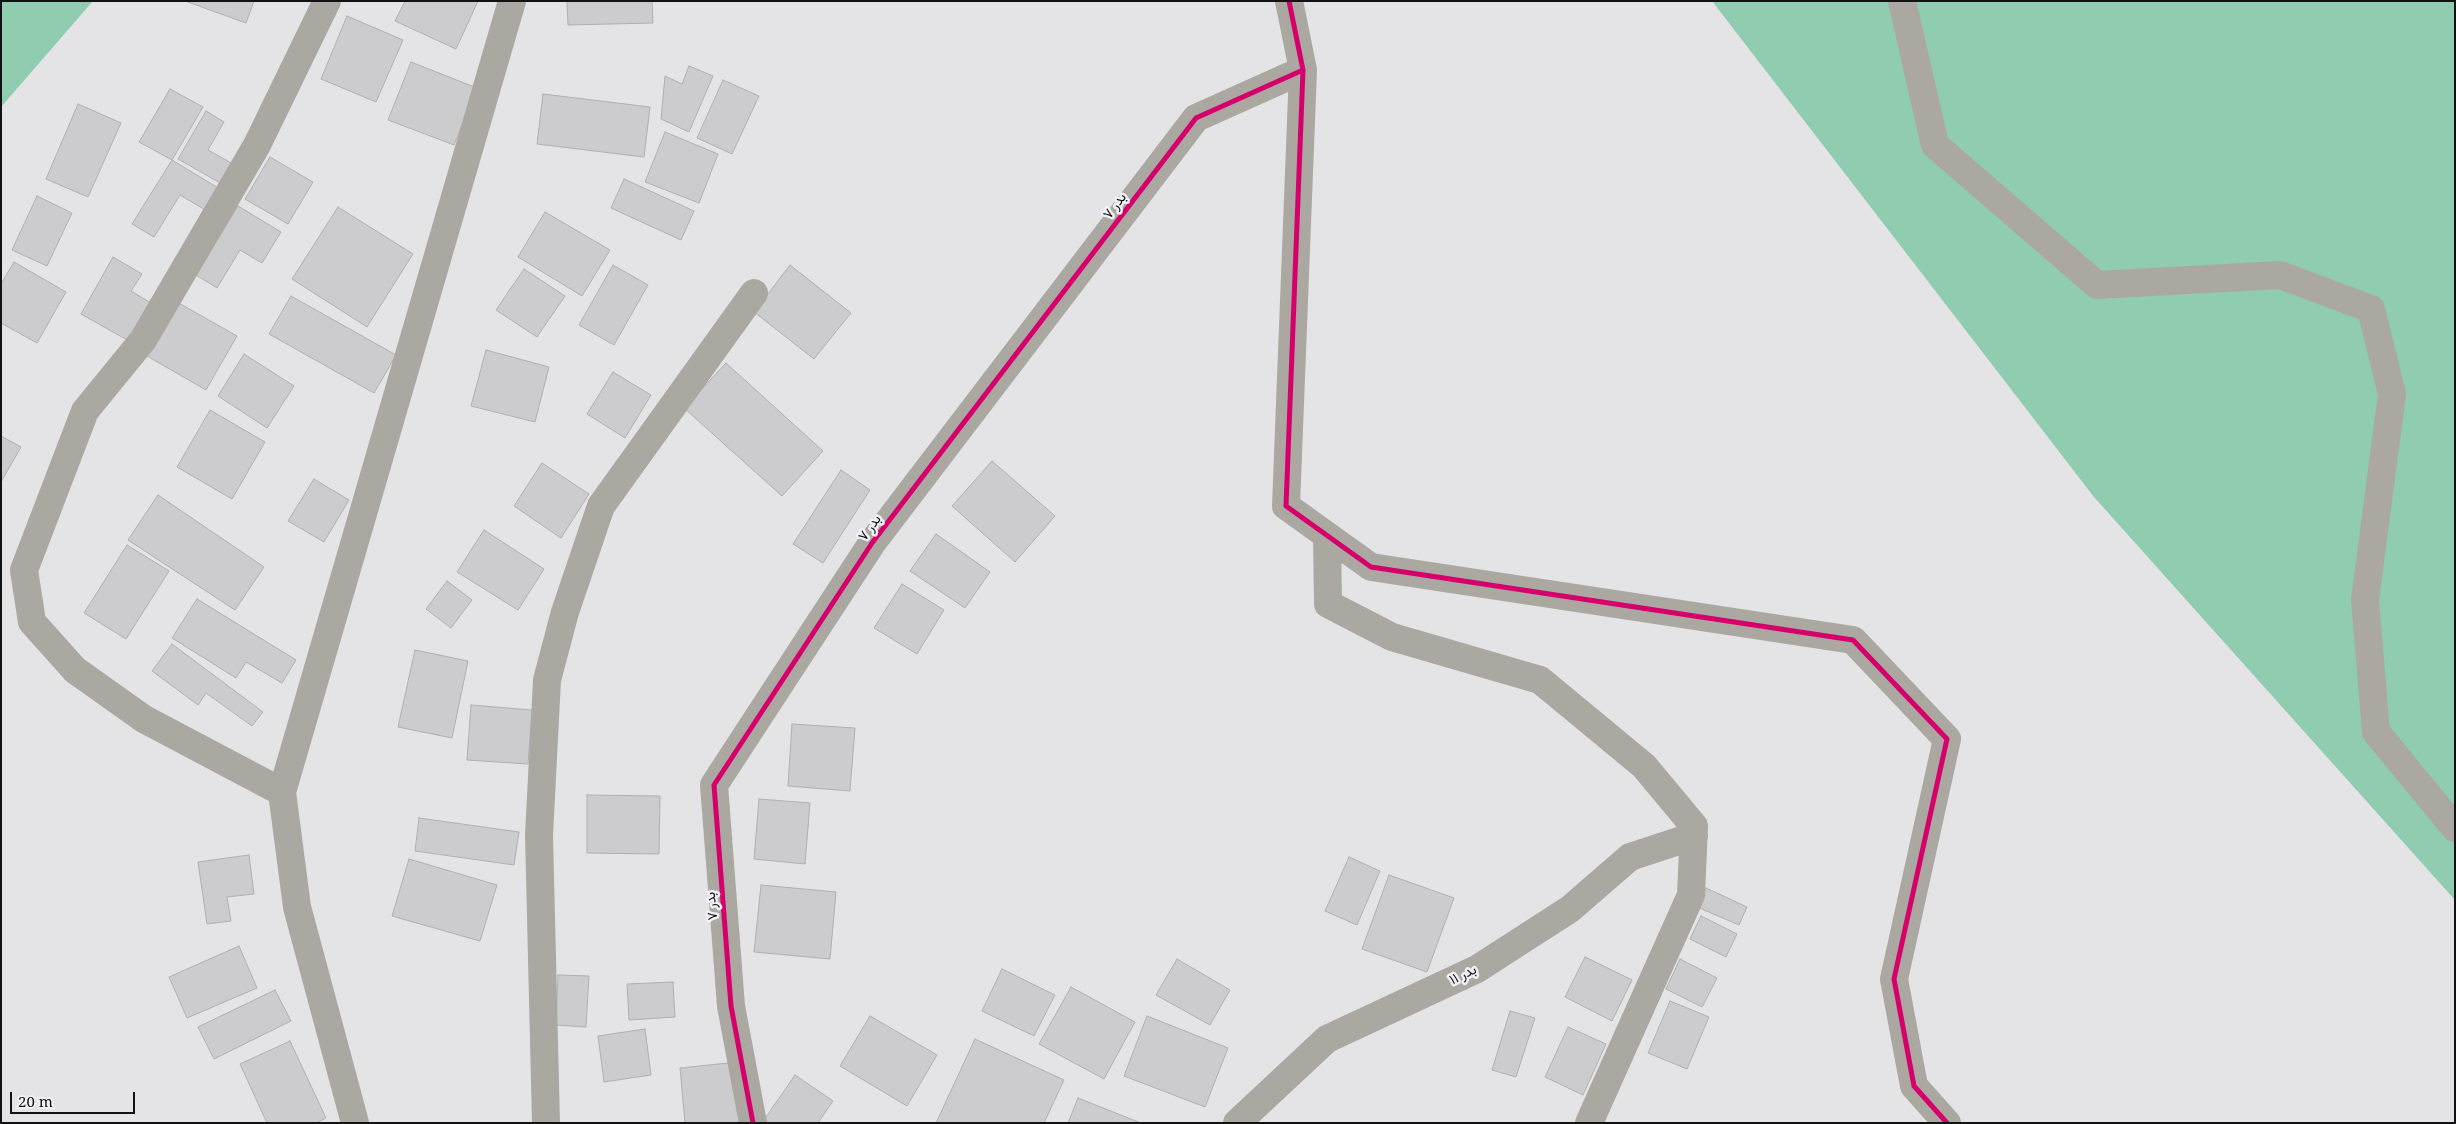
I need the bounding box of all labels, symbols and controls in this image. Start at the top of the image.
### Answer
street label: بدر ۷ [1100,190,1130,222]
street label: بدر ۷ [855,512,885,544]
street label: بدر ۷ [702,891,722,921]
street label: بدر ۱۱ [1447,961,1479,989]
scale bar [12,1082,138,1114]
text: 20 m [18,1091,53,1111]

